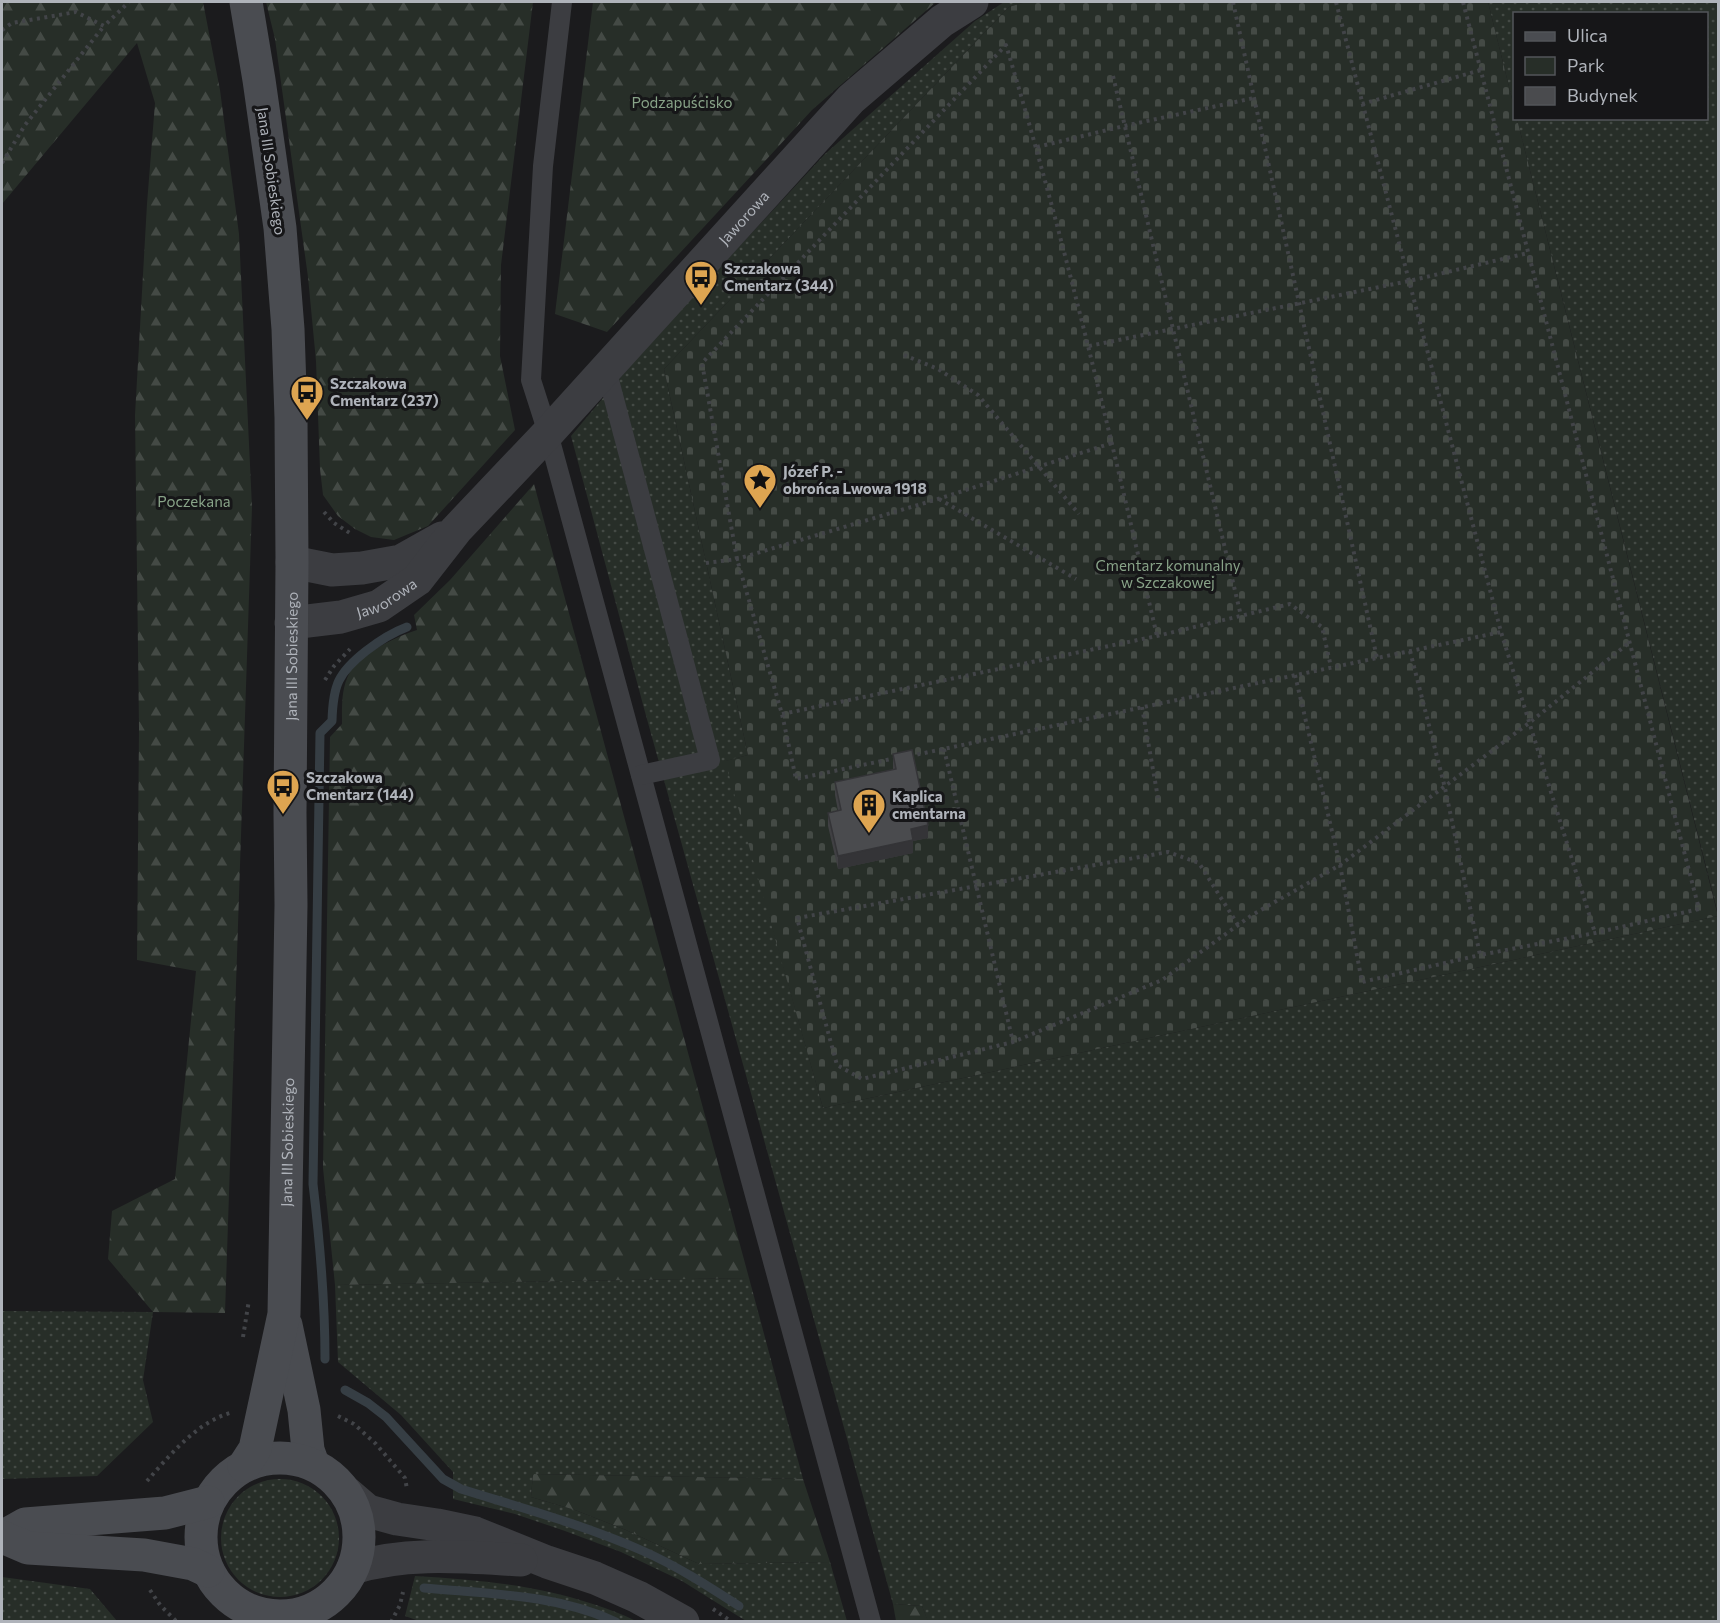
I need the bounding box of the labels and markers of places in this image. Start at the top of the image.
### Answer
bus stop icon: Szczakowa Cmentarz (344) [683,259,719,306]
place label: Szczakowa Cmentarz (344) [724,259,834,294]
bus stop icon: Szczakowa Cmentarz (237) [289,374,325,421]
place label: Szczakowa Cmentarz (237) [330,374,439,409]
place icon: Józef P. - obrońca Lwowa 1918 [742,462,778,509]
place label: Józef P. - obrońca Lwowa 1918 [783,462,927,497]
bus stop icon: Szczakowa Cmentarz (144) [265,768,301,815]
place label: Szczakowa Cmentarz (144) [306,768,414,803]
building icon: Kaplica cmentarna [851,787,887,834]
place label: Kaplica cmentarna [892,787,966,822]

